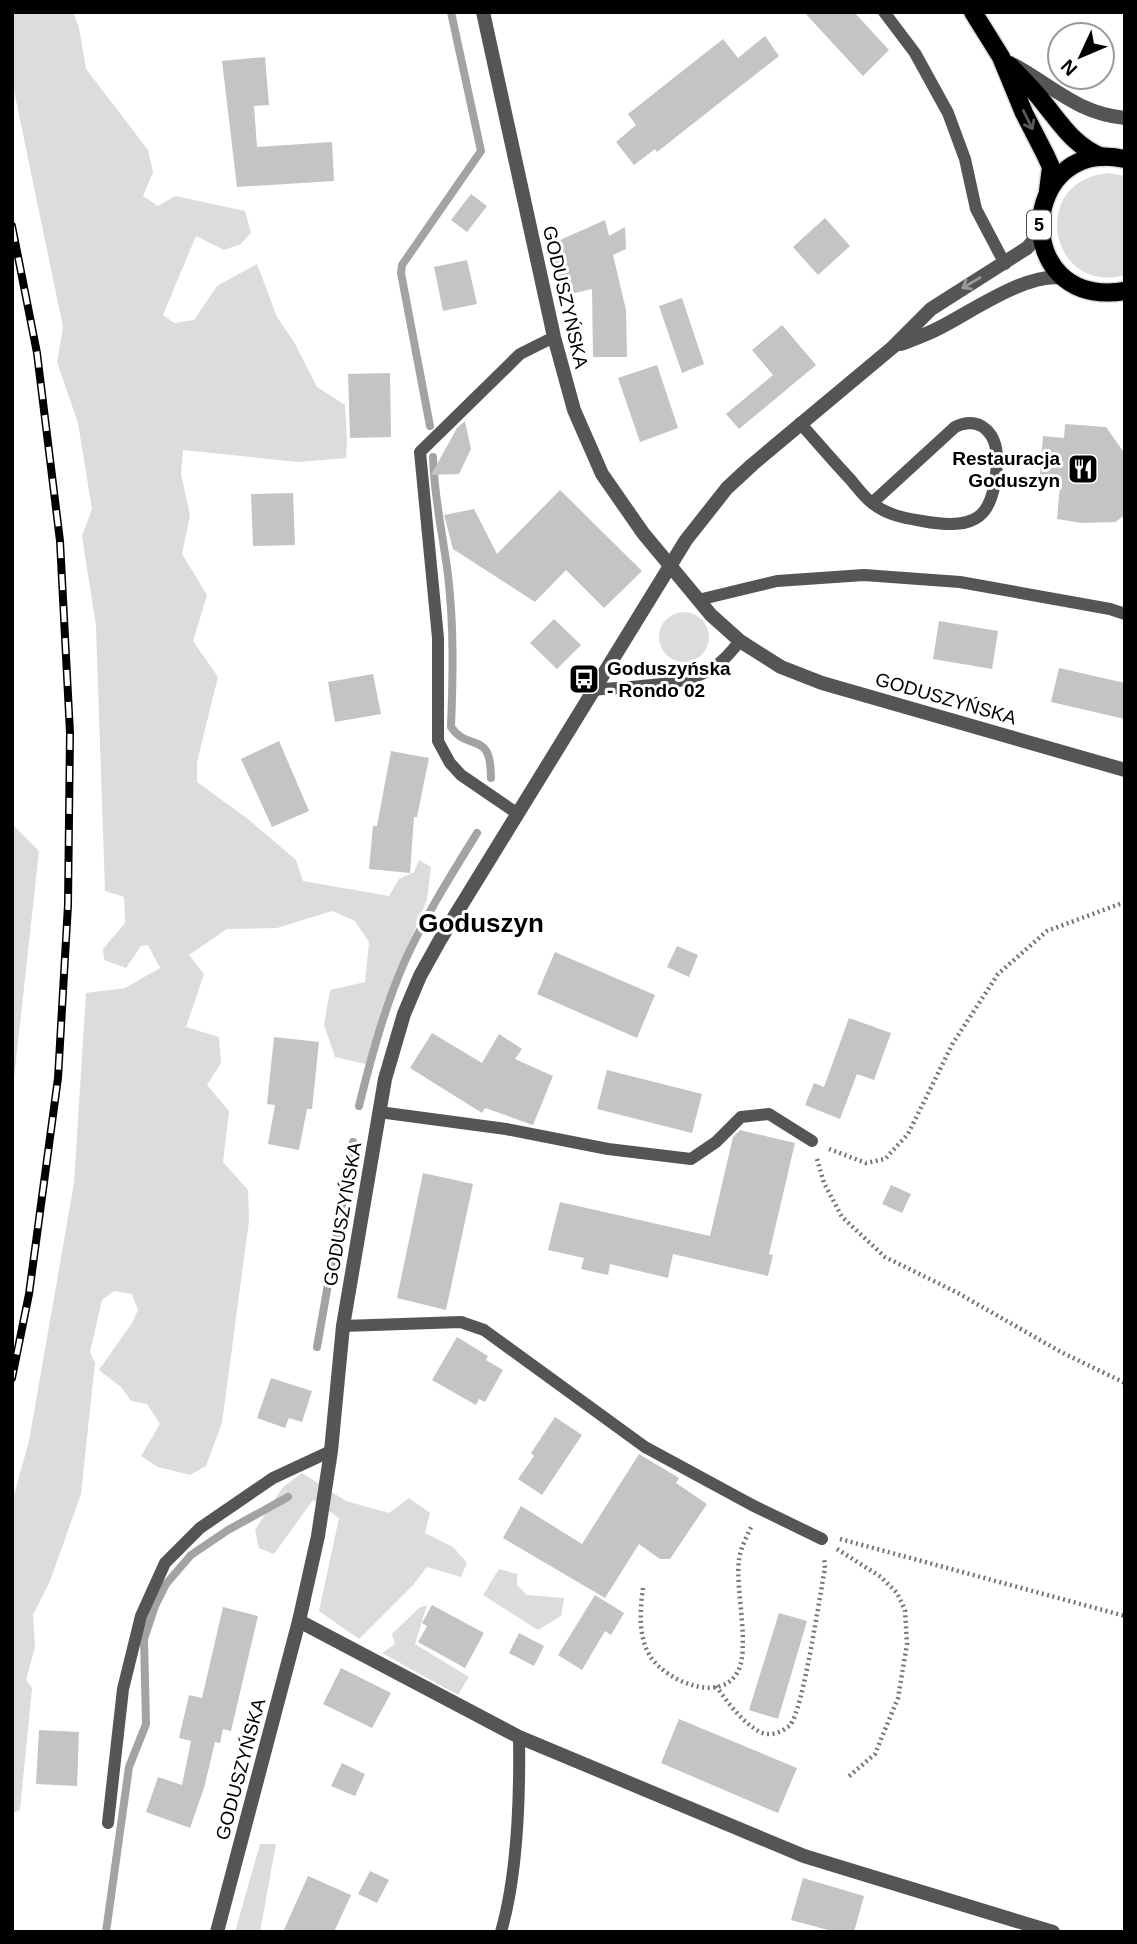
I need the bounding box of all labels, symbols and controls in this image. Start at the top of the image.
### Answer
north arrow [1046,21,1116,91]
text: N [1057,55,1081,80]
one-way arrow [1021,109,1035,130]
road number: 5 [1027,210,1051,240]
street label: GODUSZYŃSKA [539,224,592,371]
one-way arrow [961,276,981,290]
place label: Restauracja Goduszyn [952,448,1060,491]
restaurant icon: Restauracja Goduszyn [1066,452,1100,486]
place label: Goduszyńska - Rondo 02 [607,658,731,701]
bus stop icon: Goduszyńska - Rondo 02 [567,662,601,696]
street label: GODUSZYŃSKA [873,668,1019,729]
district label: Goduszyn [418,908,544,938]
street label: GODUSZYŃSKA [320,1140,366,1288]
street label: GODUSZYŃSKA [211,1696,270,1842]

